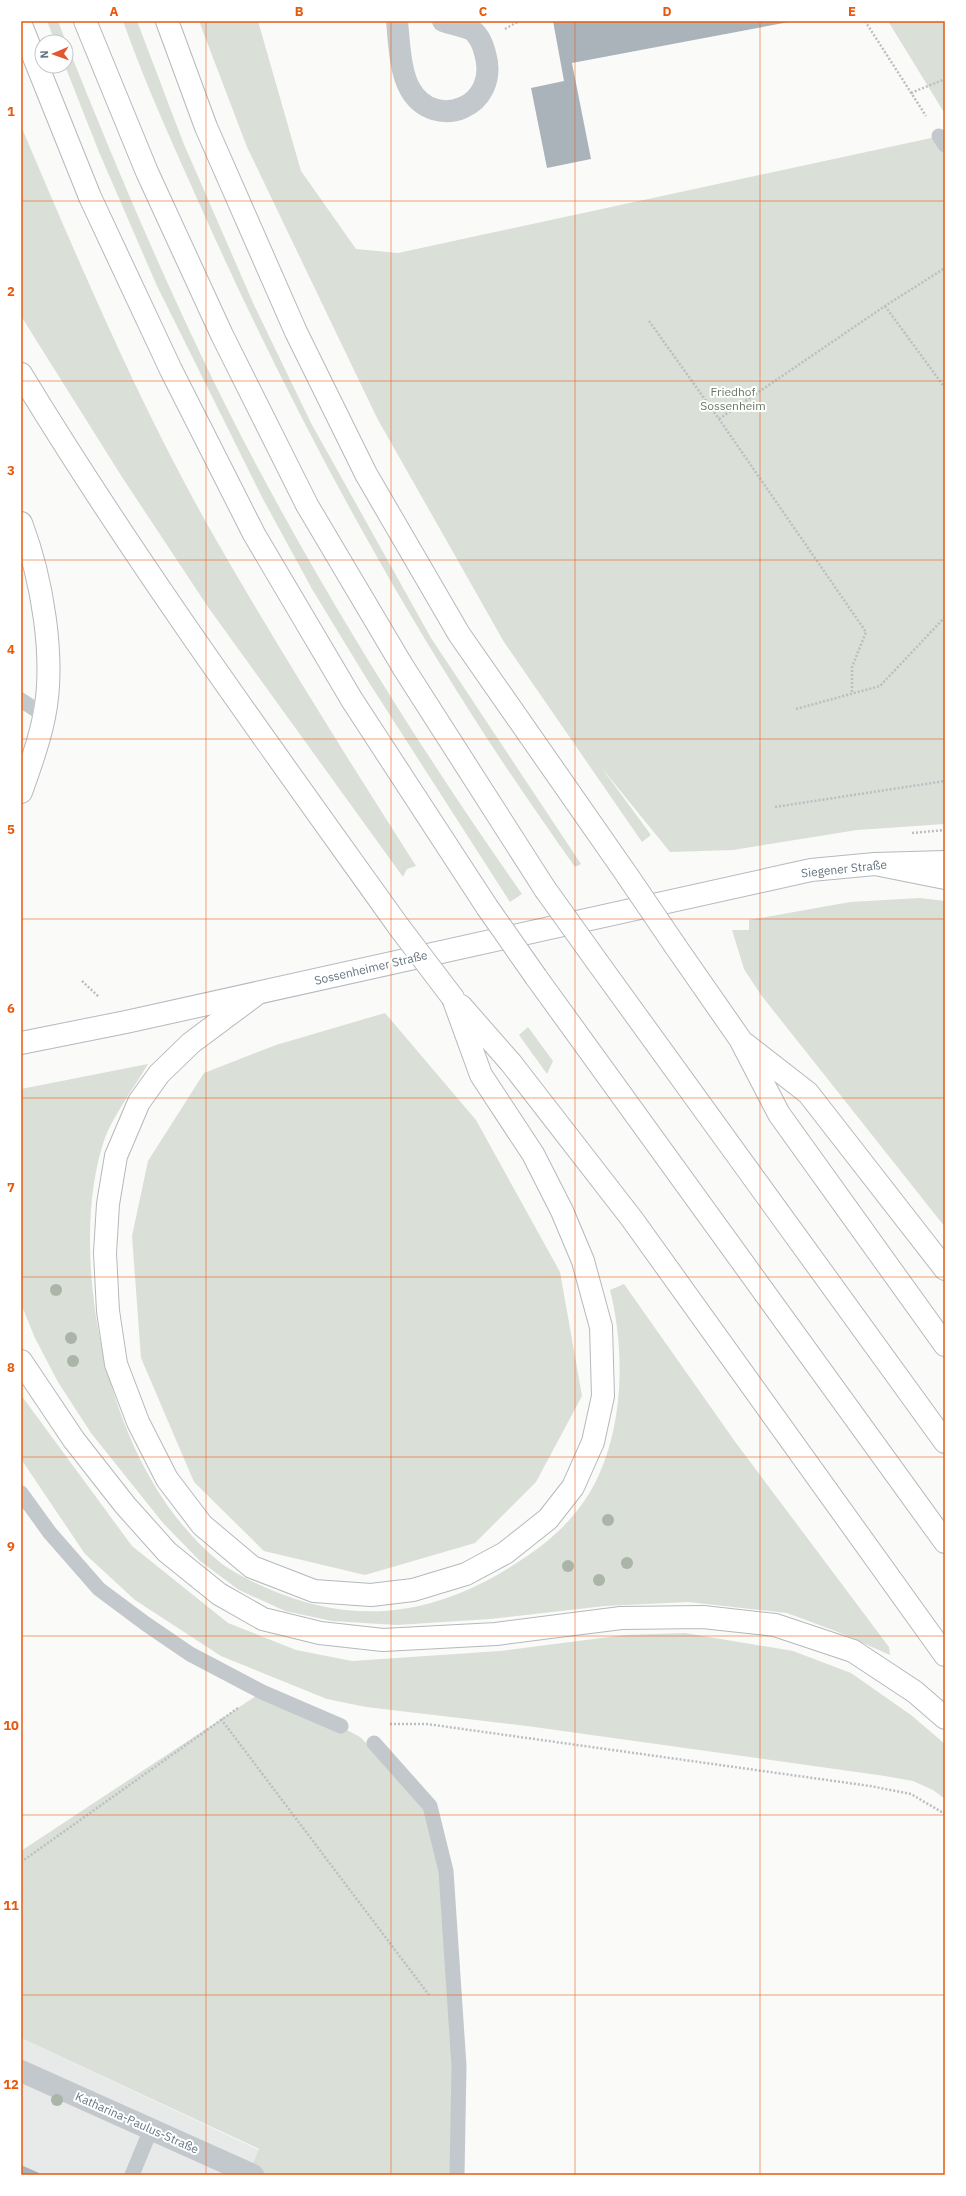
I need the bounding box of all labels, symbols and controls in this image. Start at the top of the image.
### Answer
text: A [110,3,119,20]
text: B [295,3,304,20]
text: C [479,3,488,20]
text: D [662,3,672,20]
text: E [848,3,856,20]
north arrow [34,34,74,74]
text: N [37,50,51,59]
text: 1 [7,103,15,120]
text: 2 [7,283,15,300]
park label: Friedhof Sossenheim [700,384,766,413]
text: 3 [7,462,15,479]
text: 4 [7,641,15,658]
text: 5 [7,821,15,838]
street label: Siegener Straße [800,856,888,880]
street label: Sossenheimer Straße [313,947,429,988]
text: 6 [7,1000,15,1017]
text: 7 [7,1179,15,1196]
text: 8 [7,1359,15,1376]
text: 9 [7,1538,15,1555]
text: 10 [3,1717,19,1734]
text: 11 [3,1897,19,1914]
text: 12 [3,2076,19,2093]
street label: Katharina-Paulus-Straße [73,2089,202,2157]

